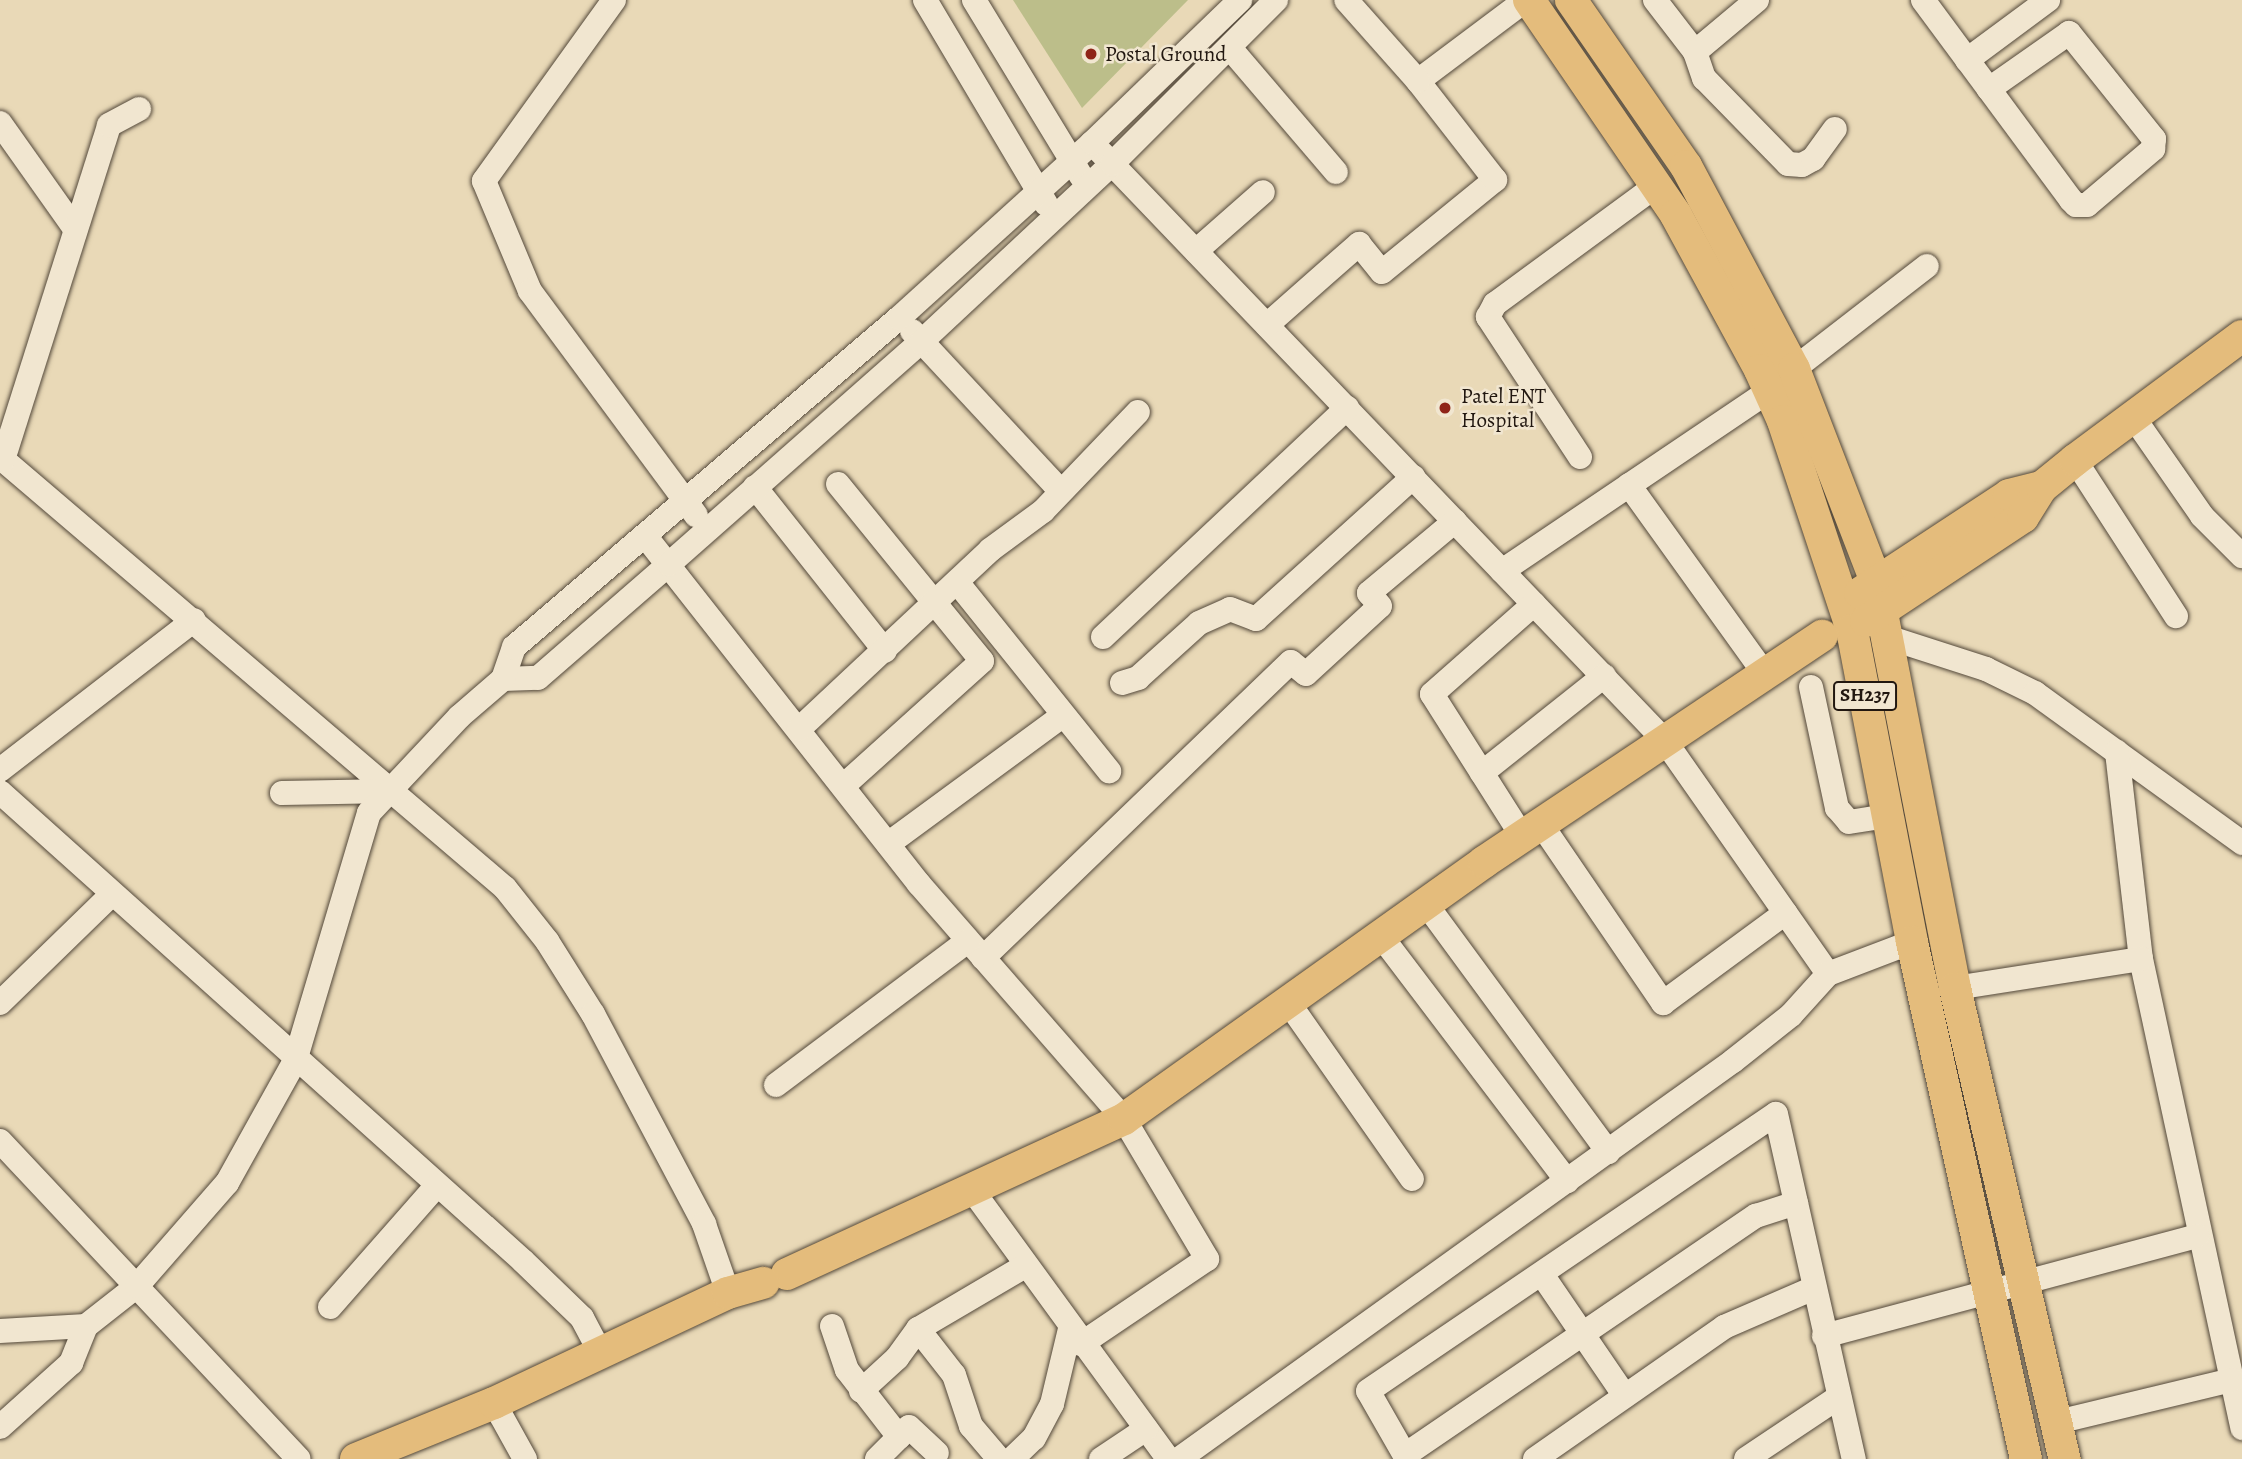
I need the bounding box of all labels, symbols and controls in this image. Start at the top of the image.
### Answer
place label: Postal Ground [1105,41,1227,67]
marker: Postal Ground [1083,46,1099,62]
place label: Patel ENT Hospital [1461,383,1546,433]
marker: Patel ENT Hospital [1435,398,1455,418]
road number: SH237 [1832,680,1898,712]

